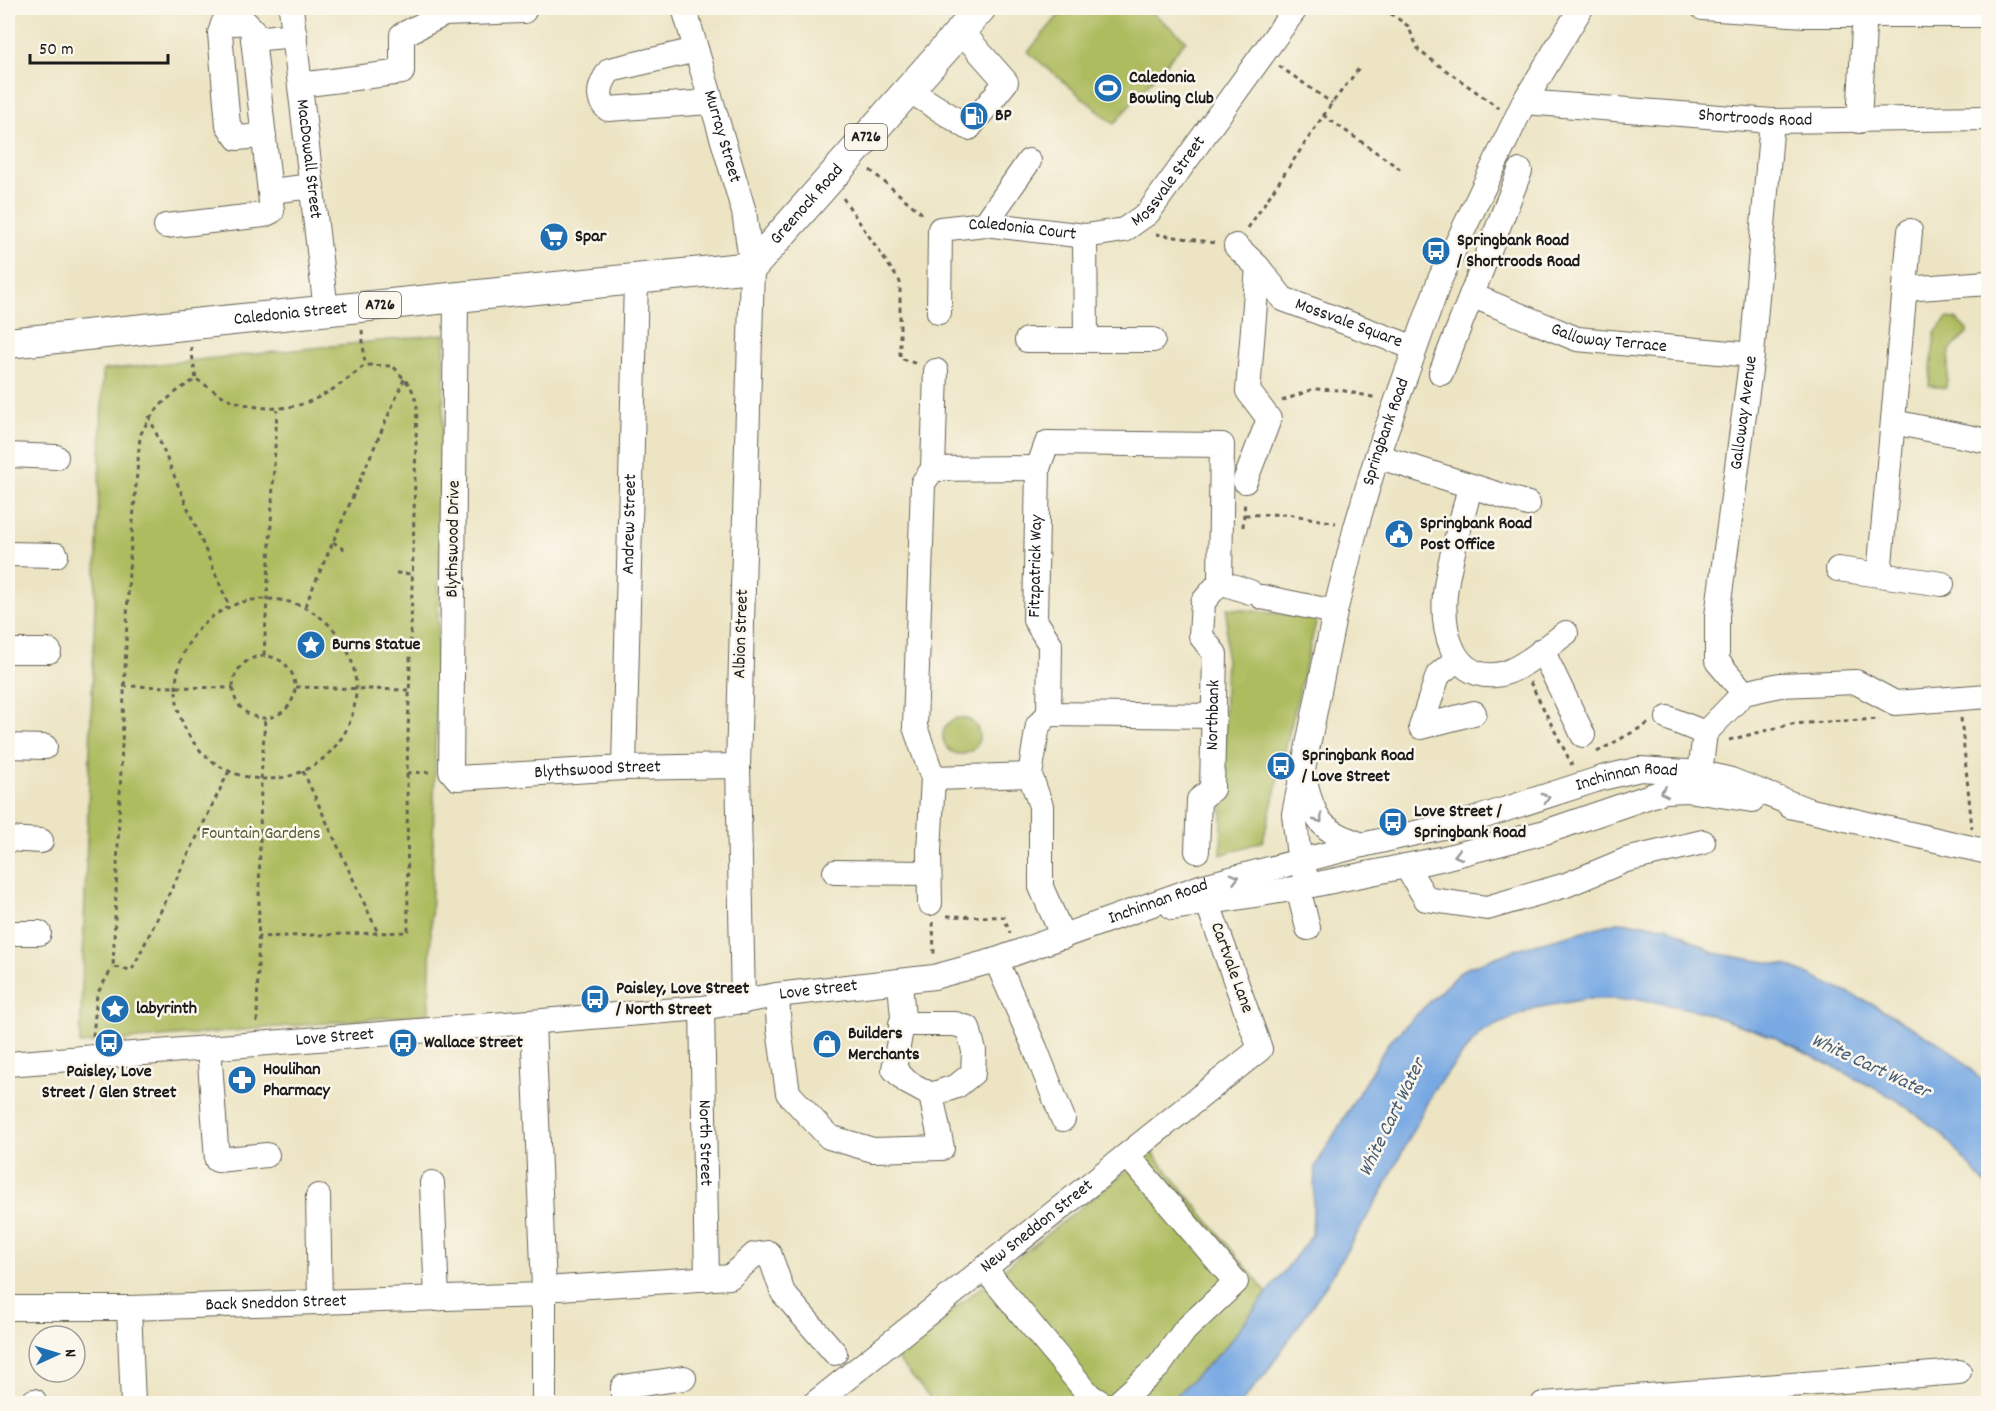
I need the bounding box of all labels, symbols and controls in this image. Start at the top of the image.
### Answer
scale bar [30,27,168,65]
text: 50 m [39,38,74,63]
place label: Caledonia Bowling Club [1129,66,1214,112]
sports icon: Caledonia Bowling Club [1092,72,1124,104]
street label: Murray Street [696,87,747,186]
street label: MacDowall Street [289,98,328,220]
fuel station icon: BP [958,100,990,132]
street label: Shortroods Road [1697,103,1813,134]
place label: BP [995,104,1012,129]
road number: A726 [845,124,887,150]
street label: Mossvale Street [1126,131,1212,233]
street label: Greenock Road [764,159,850,251]
street label: Caledonia Court [967,211,1078,247]
supermarket icon: Spar [538,221,570,253]
place label: Spar [575,225,607,250]
place label: Springbank Road / Shortroods Road [1456,229,1580,275]
bus stop icon: Springbank Road / Shortroods Road [1420,235,1452,267]
road number: A726 [359,292,401,318]
street label: Mossvale Square [1291,292,1406,355]
street label: Caledonia Street [233,296,349,332]
street label: Galloway Terrace [1547,317,1668,360]
street label: Galloway Avenue [1724,354,1764,471]
street label: Springbank Road [1356,375,1416,489]
street label: Andrew Street [616,473,644,575]
street label: Blythswood Drive [440,480,468,598]
place label: Springbank Road Post Office [1420,512,1532,558]
street label: Fitzpatrick Way [1023,514,1050,618]
public building icon: Springbank Road Post Office [1383,518,1415,550]
street label: Albion Street [728,589,756,679]
place icon: Burns Statue [295,629,327,661]
place label: Burns Statue [332,633,420,658]
street label: Northbank [1200,680,1227,751]
place label: Springbank Road / Love Street [1301,744,1414,790]
bus stop icon: Springbank Road / Love Street [1265,750,1297,782]
street label: Blythswood Street [534,755,661,786]
street label: Inchinnan Road [1572,757,1679,798]
one-way arrow [1660,785,1670,798]
one-way arrow [1540,792,1551,805]
place label: Love Street / Springbank Road [1414,800,1526,846]
bus stop icon: Love Street / Springbank Road [1377,806,1409,838]
one-way arrow [1312,813,1323,824]
park label: Fountain Gardens [201,822,321,847]
one-way arrow [1453,847,1463,860]
one-way arrow [1230,872,1240,885]
street label: Inchinnan Road [1105,873,1210,931]
street label: Cartvale Lane [1203,919,1259,1017]
street label: Love Street [778,973,859,1007]
place label: Paisley, Love Street / North Street [615,977,750,1023]
bus stop icon: Paisley, Love Street / North Street [579,983,611,1015]
place icon: labyrinth [99,993,131,1025]
place label: labyrinth [136,997,197,1022]
street label: Love Street [295,1022,376,1053]
place label: Builders Merchants [848,1022,920,1068]
bus stop icon: Paisley, Love Street / Glen Street [93,1027,125,1059]
bus stop icon: Wallace Street [387,1027,419,1059]
water label: White Cart Water [1806,1027,1936,1108]
shop icon: Builders Merchants [811,1028,843,1060]
place label: Wallace Street [424,1031,523,1056]
water label: White Cart Water [1352,1052,1435,1182]
place label: Houlihan Pharmacy [263,1058,331,1104]
place label: Paisley, Love Street / Glen Street [42,1060,177,1106]
pharmacy icon: Houlihan Pharmacy [226,1064,258,1096]
street label: North Street [691,1100,718,1187]
street label: New Sneddon Street [975,1174,1099,1279]
street label: Back Sneddon Street [205,1289,347,1318]
north arrow [27,1324,87,1384]
text: N [58,1348,81,1358]

